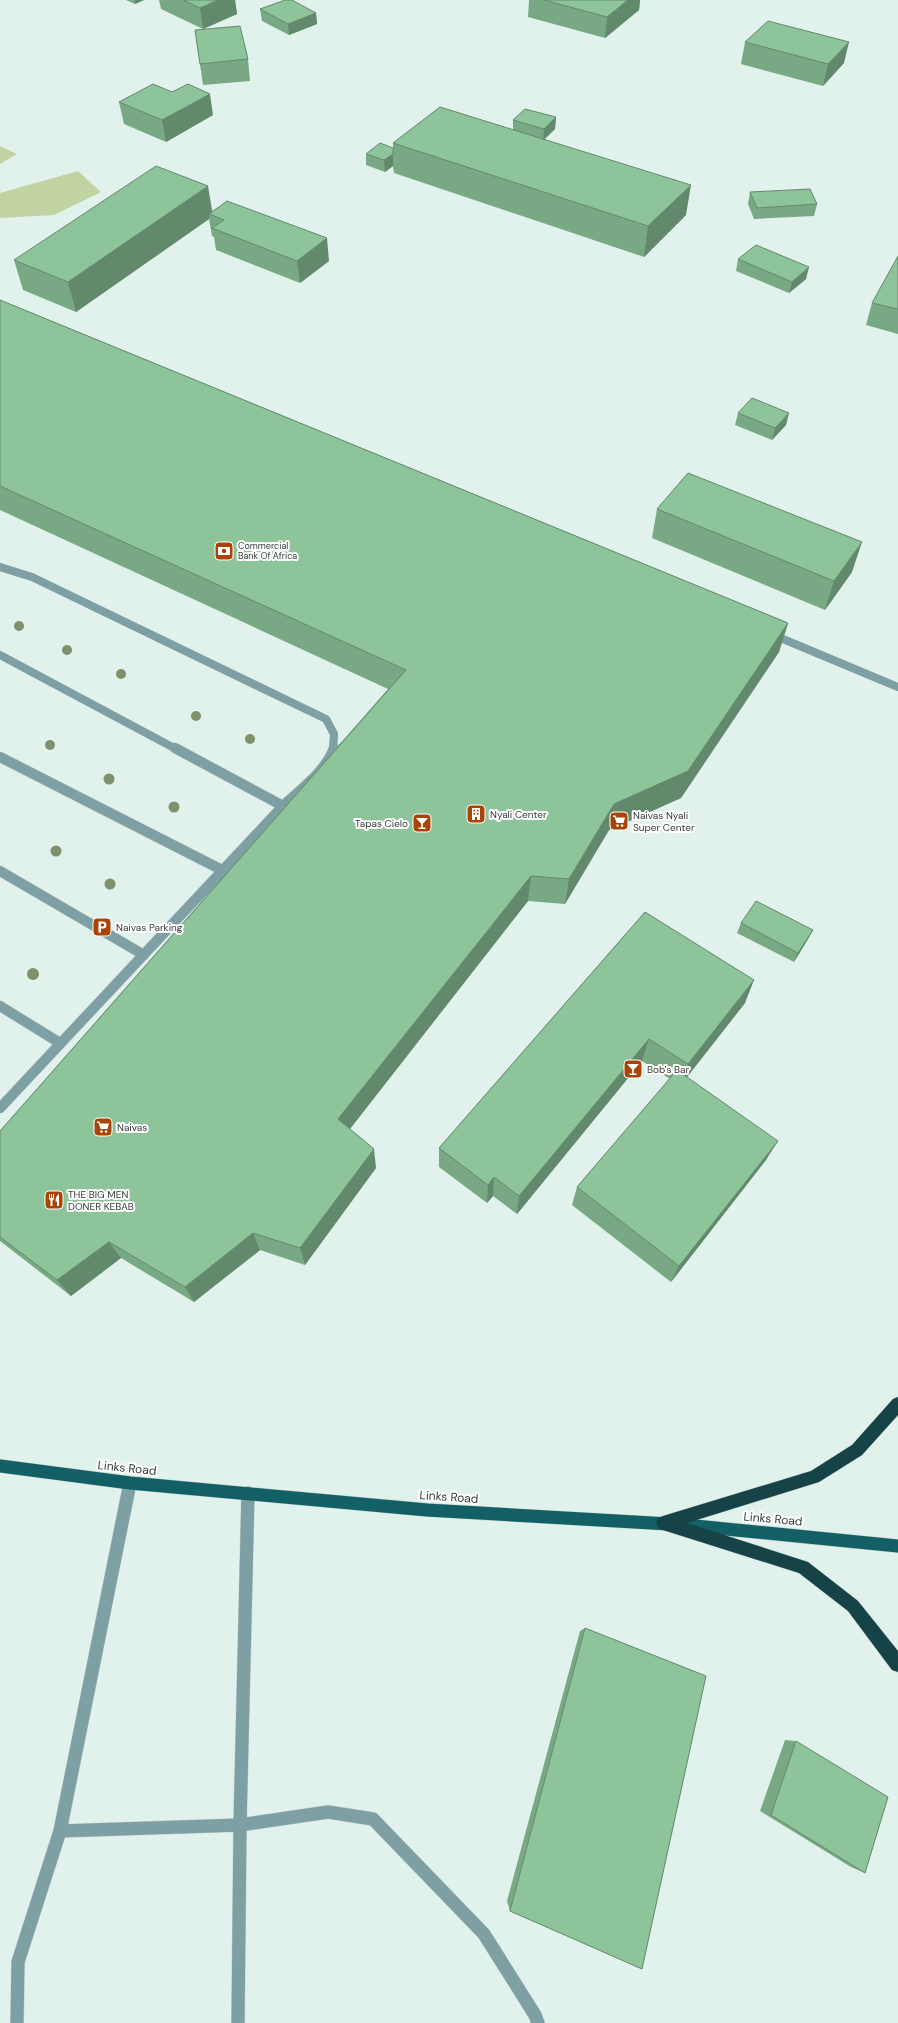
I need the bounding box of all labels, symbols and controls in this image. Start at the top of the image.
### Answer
bank icon: Commercial Bank Of Africa [213,540,235,562]
place label: Commercial Bank Of Africa [238,540,297,562]
building icon: Nyali Center [465,803,487,825]
place label: Nyali Center [490,808,547,821]
place label: Naivas Nyali Super Center [633,809,695,834]
supermarket icon: Naivas Nyali Super Center [608,810,630,832]
bar icon: Tapas Cielo [411,812,433,834]
place label: Tapas Cielo [355,817,408,830]
parking icon: Naivas Parking [91,916,113,938]
place label: Naivas Parking [116,921,183,934]
bar icon: Bob's Bar [622,1058,644,1080]
place label: Bob's Bar [647,1063,690,1076]
supermarket icon: Naivas [92,1116,114,1138]
place label: Naivas [117,1121,147,1134]
place label: THE BIG MEN DONER KEBAB [68,1188,134,1213]
restaurant icon: THE BIG MEN DONER KEBAB [43,1189,65,1211]
street label: Links Road [97,1457,157,1479]
street label: Links Road [419,1487,479,1507]
street label: Links Road [743,1508,803,1530]

